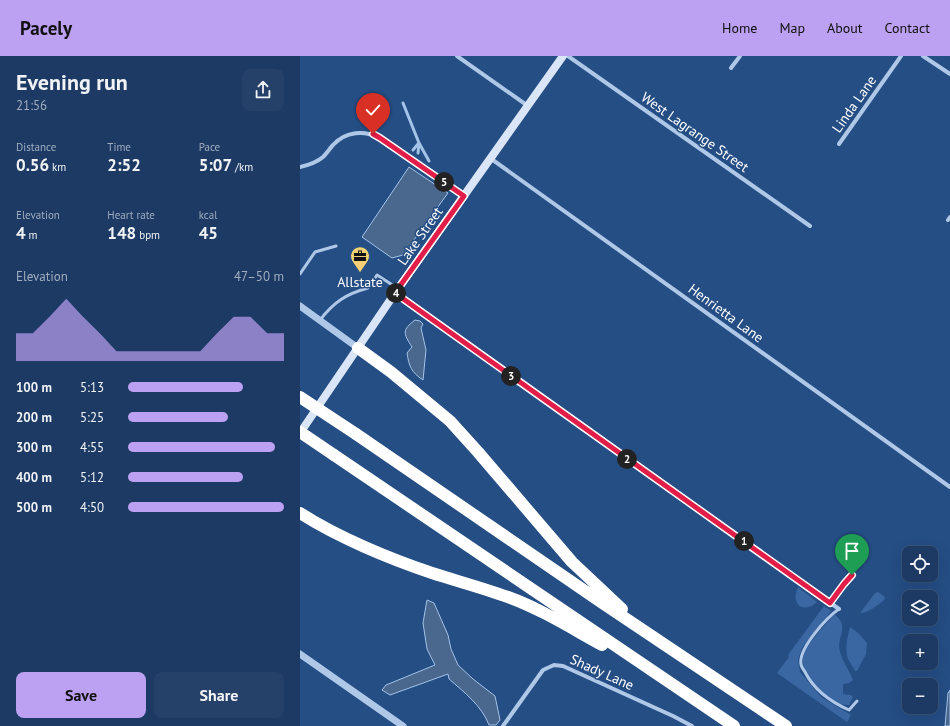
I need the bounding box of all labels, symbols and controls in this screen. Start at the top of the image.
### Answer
text: Pacely [20,16,72,40]
text: Home [722,19,757,37]
text: Map [779,19,805,37]
text: About [827,19,863,37]
text: Contact [885,19,930,37]
text: Evening run [16,68,128,96]
button: share [242,69,284,111]
street label: Linda Lane [828,72,880,136]
street label: West Lagrange Street [638,88,753,176]
pin [356,93,390,134]
text: 21:56 [16,97,47,114]
icon: check [362,99,384,121]
text: Distance [16,140,56,154]
text: Time [107,140,131,154]
text: Pace [199,140,220,154]
text: 0.56 [16,154,49,176]
text: 2:52 [107,154,141,176]
text: 5:07 [199,154,232,176]
text: km [49,160,66,174]
text: /km [232,160,253,174]
pin: 5 [434,172,454,192]
text: 5 [441,175,447,189]
street label: Lake Street [393,203,447,269]
text: Elevation [16,208,60,222]
text: Heart rate [107,208,155,222]
text: kcal [199,208,217,222]
text: 4 [16,222,26,244]
text: 148 [107,222,136,244]
text: 45 [199,222,218,244]
text: m [26,228,38,242]
text: bpm [136,228,160,242]
office icon: Allstate [349,245,371,273]
text: Elevation [16,268,68,285]
text: 47–50 m [234,268,284,285]
place label: Allstate [337,273,383,291]
street label: Henrietta Lane [685,280,767,346]
pin: 4 [386,283,406,303]
text: 4 [393,286,399,300]
pin: 3 [501,366,521,386]
text: 3 [508,369,514,383]
text: 100 m [16,379,52,396]
text: 5:13 [80,379,104,396]
text: 200 m [16,409,52,426]
text: 5:25 [80,409,104,426]
text: 300 m [16,439,52,456]
text: 4:55 [80,439,104,456]
pin: 2 [617,449,637,469]
text: 2 [624,452,630,466]
text: 400 m [16,469,52,486]
text: 5:12 [80,469,104,486]
text: 500 m [16,499,52,516]
text: 4:50 [80,499,104,516]
pin: 1 [734,531,754,551]
text: 1 [741,534,747,548]
pin [835,534,869,575]
icon: arrive [841,540,863,562]
map controls [902,546,938,714]
button: locate [902,546,938,582]
button: layers [902,590,938,626]
button: + [902,634,938,670]
street label: Shady Lane [567,650,637,694]
button: Save [16,672,146,718]
button: Share [154,672,284,718]
button: − [902,678,938,714]

